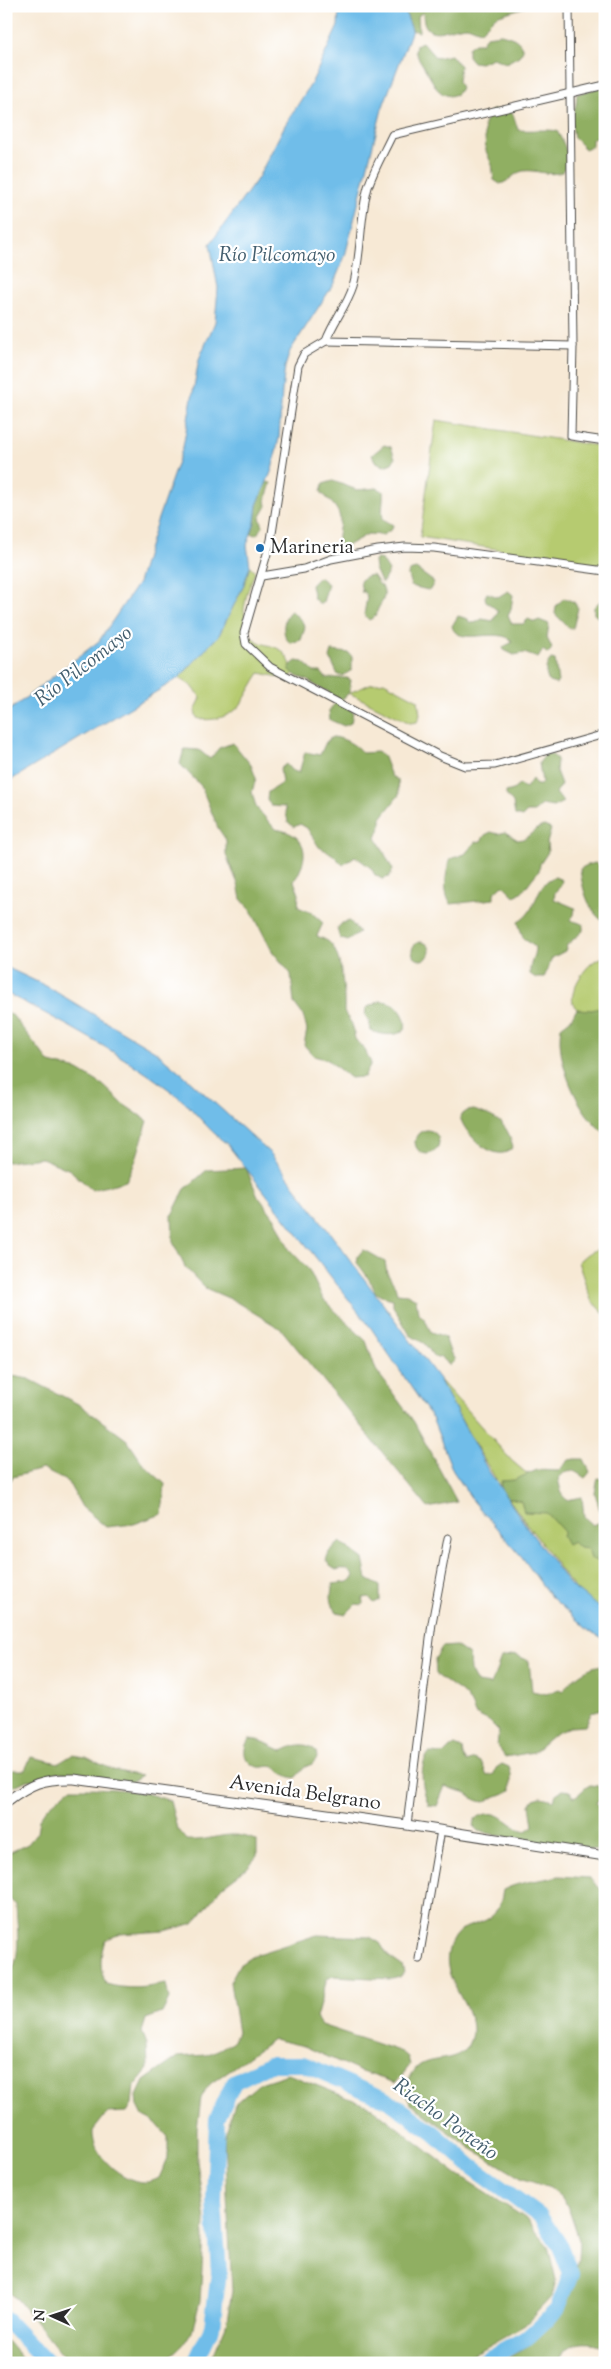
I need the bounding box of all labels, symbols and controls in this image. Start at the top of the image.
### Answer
water label: Río Pilcomayo [219,241,335,271]
place label: Marineria [270,534,354,563]
marker: Marineria [254,542,266,554]
water label: Río Pilcomayo [29,619,139,715]
street label: Avenida Belgrano [227,1769,383,1819]
water label: Riacho Porteño [386,2072,504,2168]
north arrow [28,2292,78,2342]
text: N [31,2309,51,2322]

